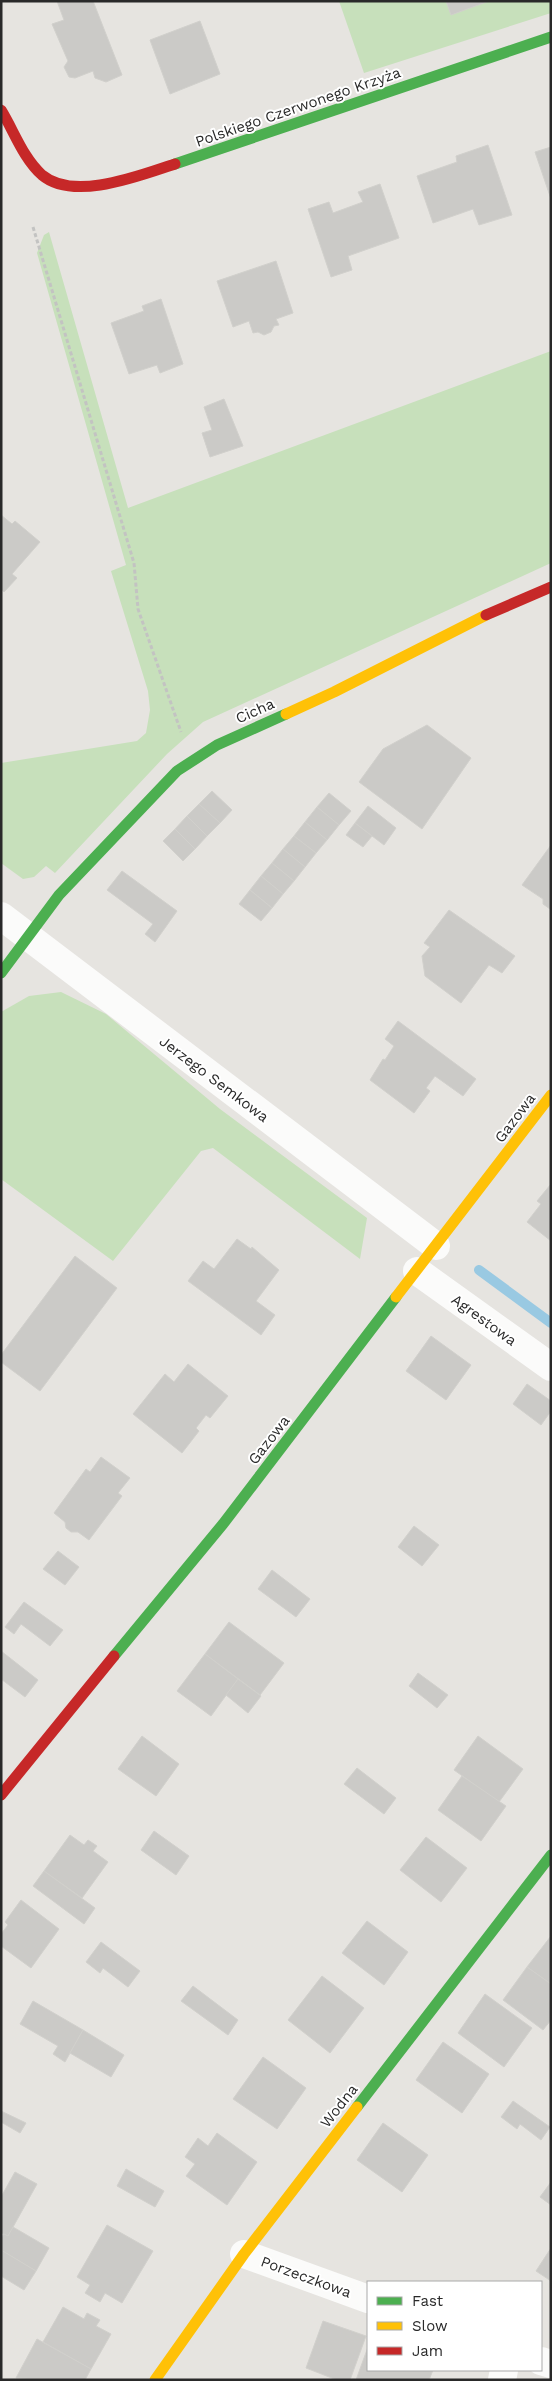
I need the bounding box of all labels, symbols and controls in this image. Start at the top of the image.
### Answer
street label: Polskiego Czerwonego Krzyża [193,63,404,151]
street label: Cicha [233,694,278,727]
street label: Jerzego Semkowa [156,1032,273,1126]
street label: Gazowa [491,1089,540,1146]
street label: Agrestowa [448,1290,521,1350]
street label: Gazowa [244,1412,294,1468]
street label: Wodna [316,2080,362,2131]
street label: Porzeczkowa [258,2252,354,2302]
legend [367,2281,542,2371]
text: Fast [412,2292,444,2310]
text: Slow [412,2317,448,2335]
text: Jam [412,2342,443,2360]

